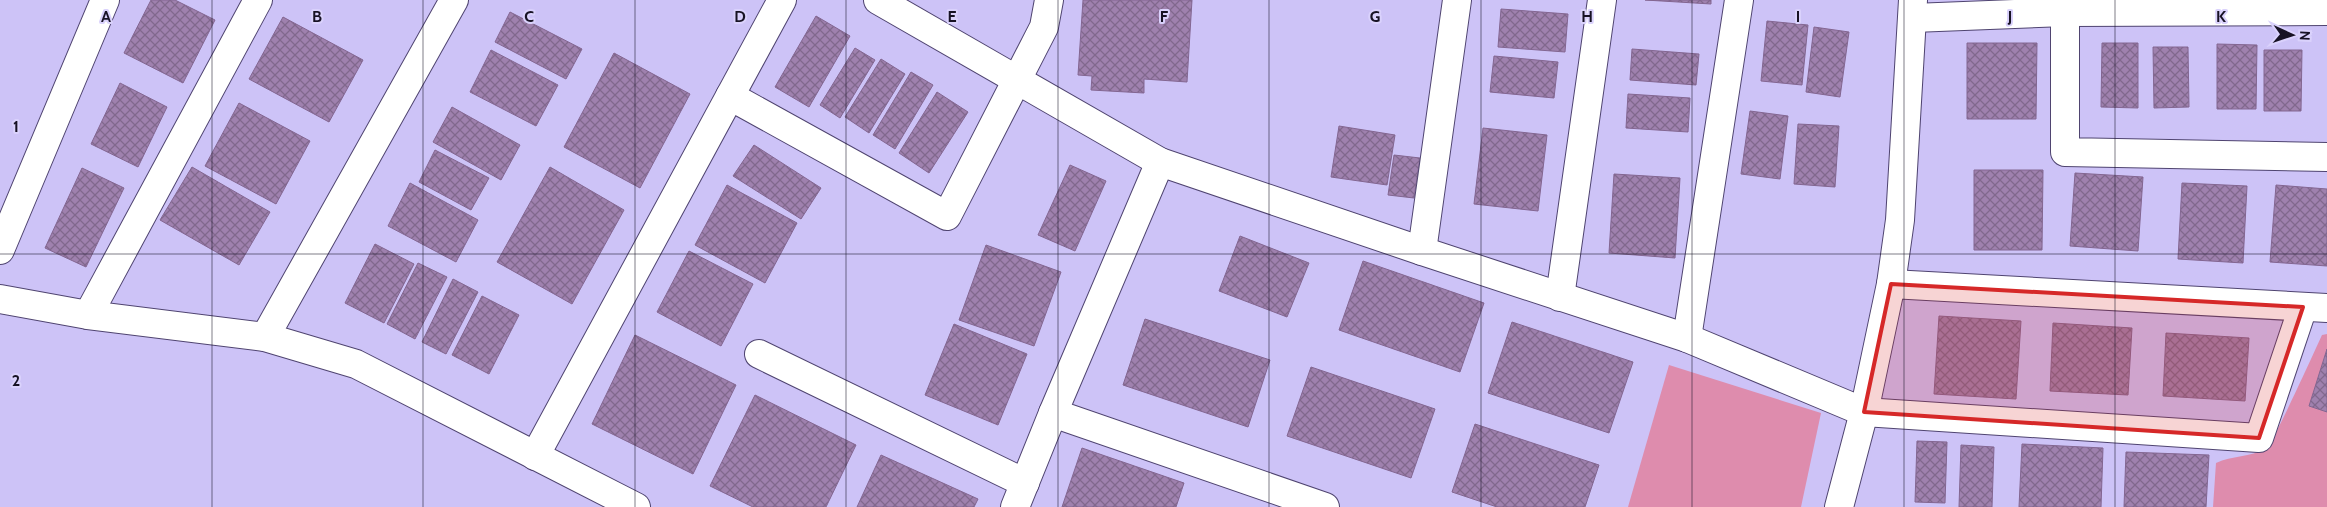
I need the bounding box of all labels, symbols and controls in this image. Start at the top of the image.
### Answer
text: A [101,7,111,26]
text: B [312,7,322,26]
text: C [524,7,534,26]
text: D [734,7,746,26]
text: E [947,7,957,26]
text: F [1160,7,1169,26]
text: G [1370,7,1380,26]
text: H [1581,7,1593,26]
text: I [1796,7,1800,26]
text: J [2007,7,2012,26]
text: K [2216,7,2226,26]
north arrow [2267,10,2317,60]
text: N [2296,30,2314,41]
text: 1 [13,117,19,136]
text: 2 [12,371,20,390]

